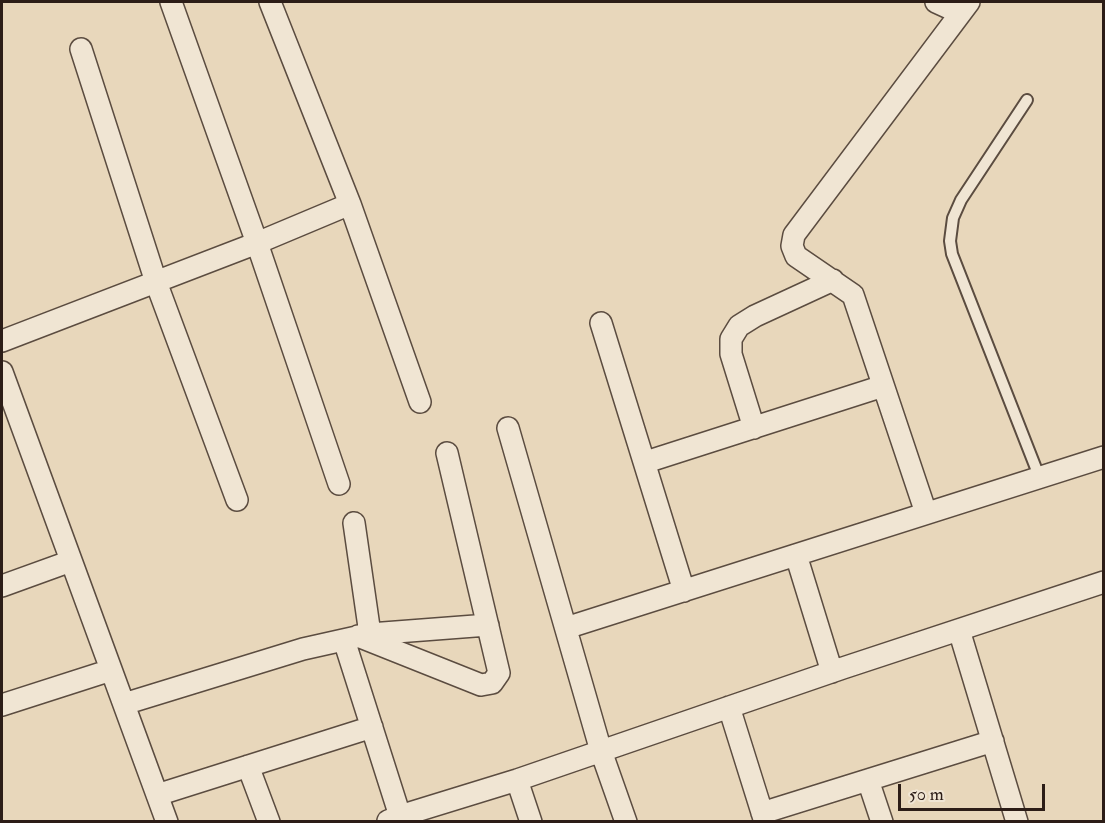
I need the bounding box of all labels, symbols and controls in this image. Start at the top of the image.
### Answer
scale bar [901,772,1048,810]
text: 50 m [909,783,944,806]

